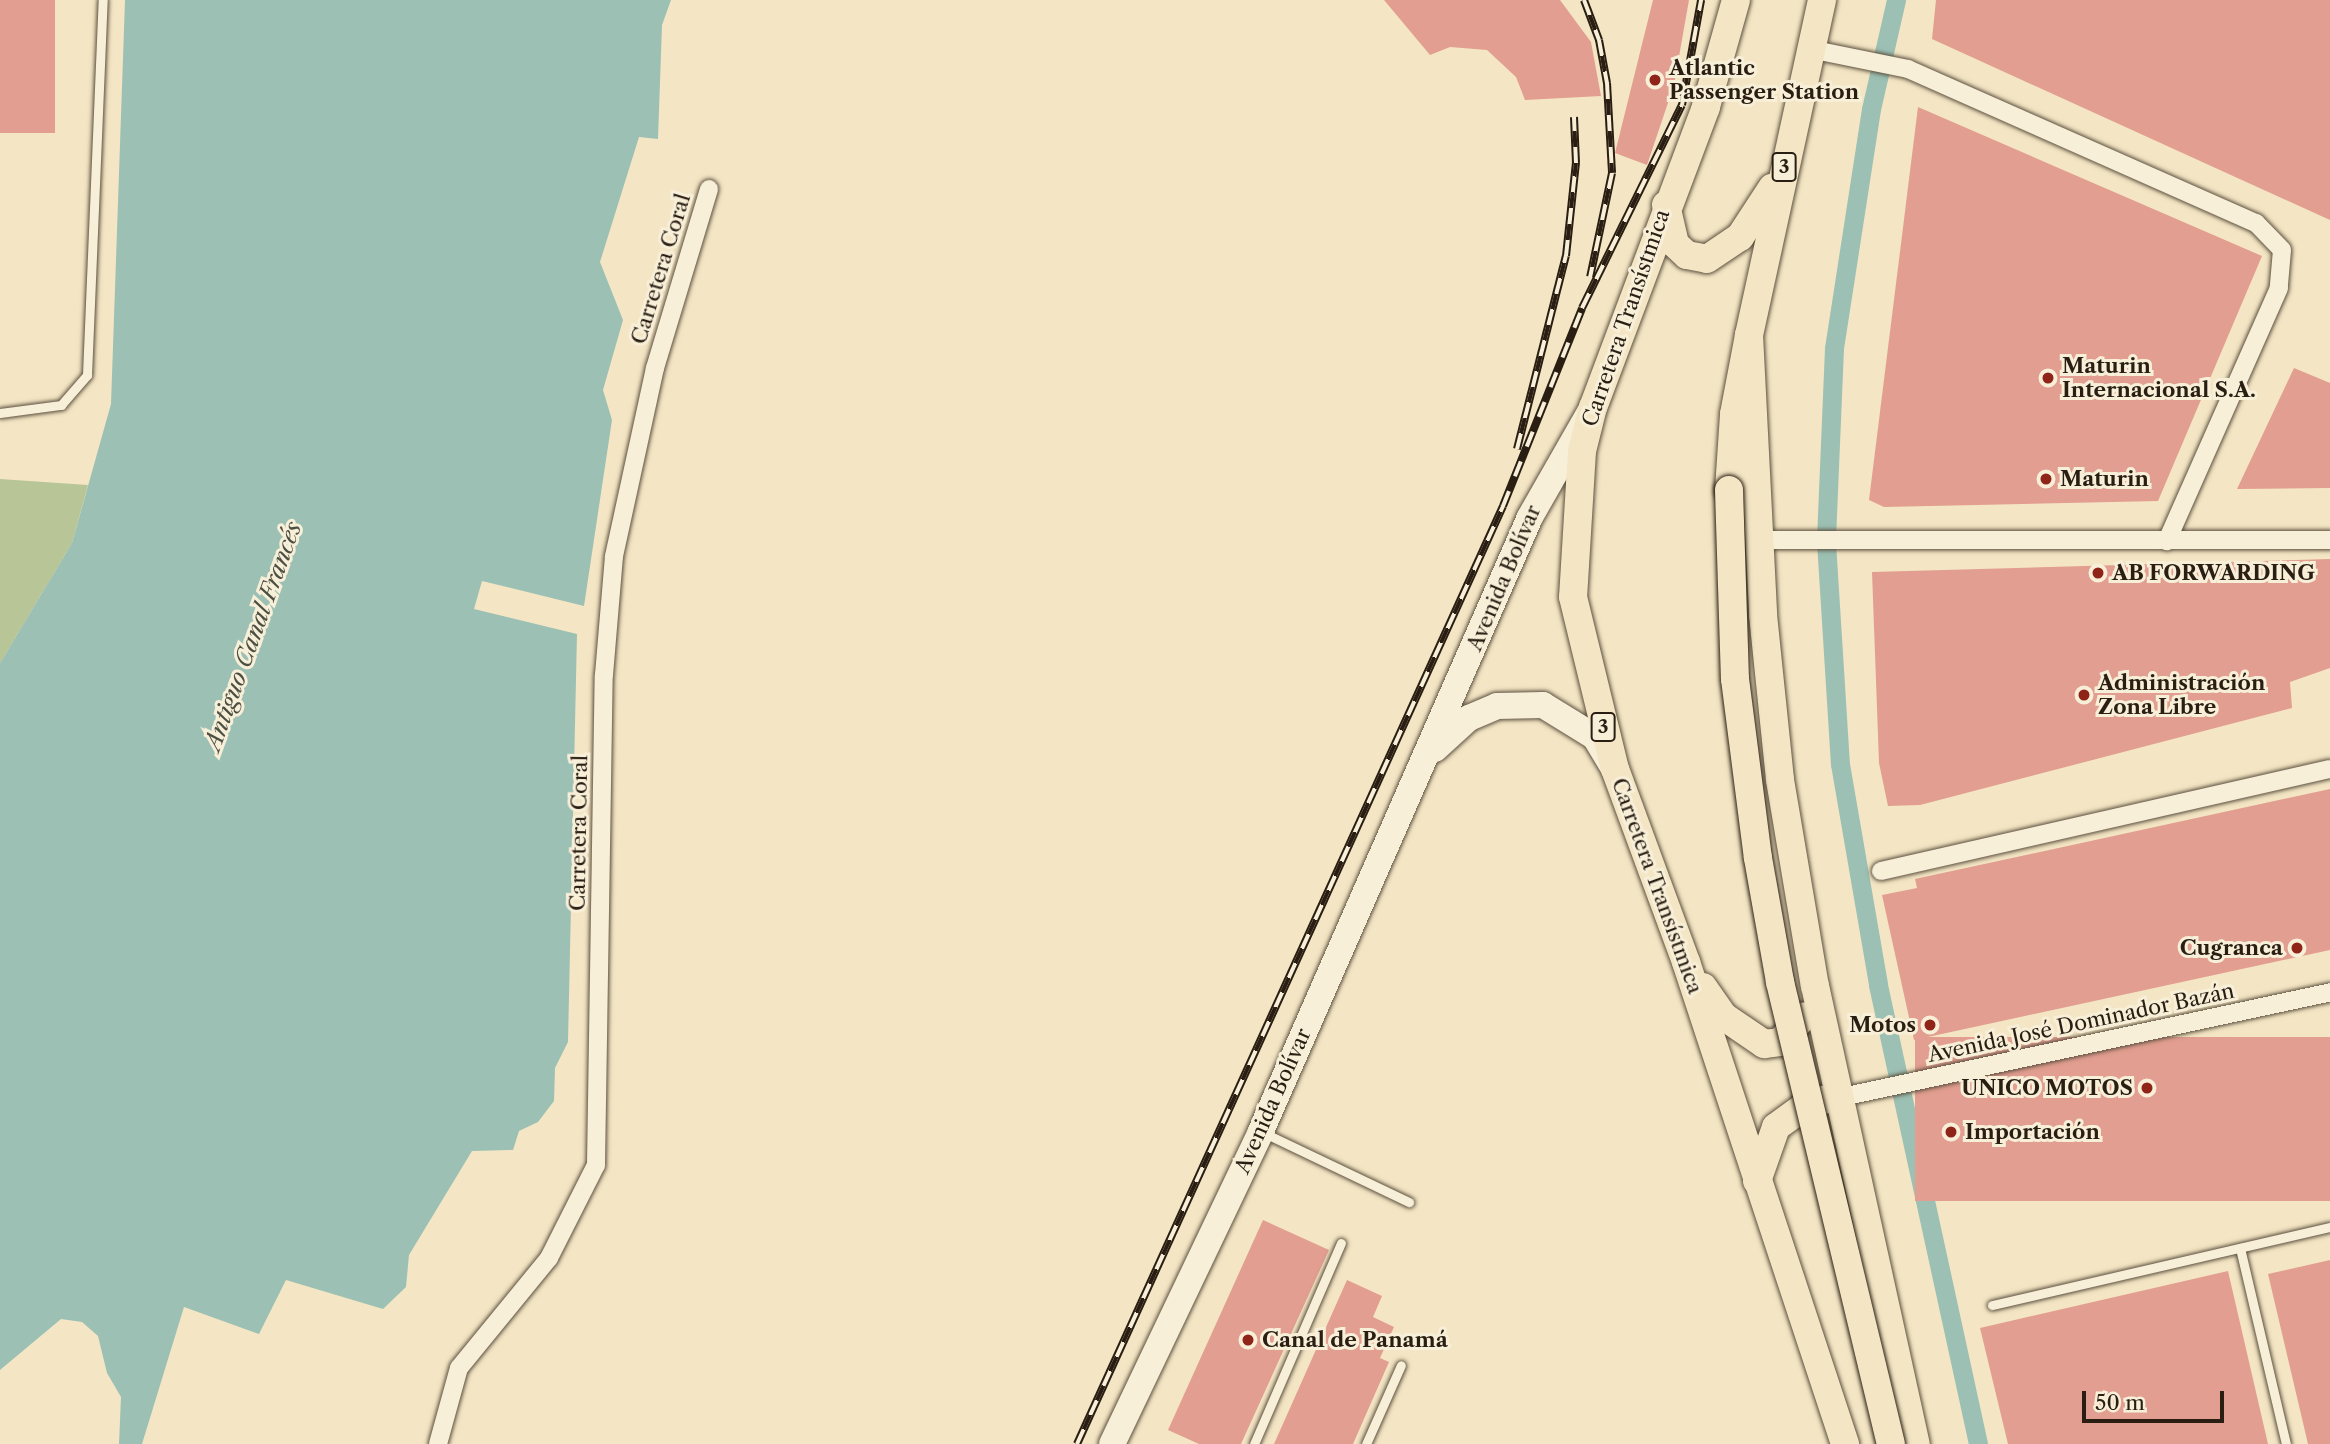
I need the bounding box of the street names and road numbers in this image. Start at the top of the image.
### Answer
road number: 3 [1770,152,1798,182]
street label: Carretera Coral [626,191,696,347]
street label: Carretera Transístmica [1577,206,1675,430]
street label: Avenida Bolívar [1462,501,1546,655]
road number: 3 [1589,712,1617,742]
street label: Carretera Coral [565,755,593,911]
street label: Carretera Transístmica [1606,774,1708,998]
street label: Avenida José Dominador Bazán [1925,978,2237,1068]
street label: Avenida Bolívar [1230,1024,1316,1178]

